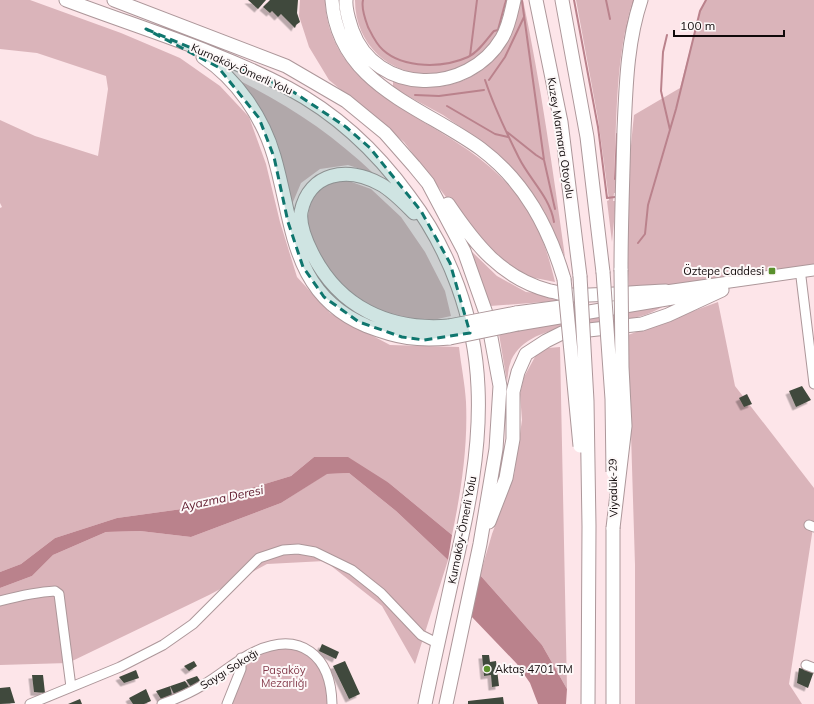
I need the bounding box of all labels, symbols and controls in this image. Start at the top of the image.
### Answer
scale bar [674,12,784,38]
text: 100 m [680,18,715,33]
street label: Kurnaköy-Ömerli Yolu [189,40,295,98]
street label: Kuzey Marmara Otoyolu [544,76,578,200]
place label: Öztepe Caddesi [683,264,764,278]
marker: Öztepe Caddesi [767,266,777,276]
street label: Viyadük-29 [605,458,621,518]
street label: Kurnaköy-Ömerli Yolu [445,475,479,585]
water label: Ayazma Deresi [178,482,265,514]
street label: Saygı Sokağı [197,646,261,692]
place label: Aktaş 4701 TM [495,662,573,676]
park label: Paşaköy Mezarlığı [261,663,307,690]
marker: Aktaş 4701 TM [482,664,492,674]

